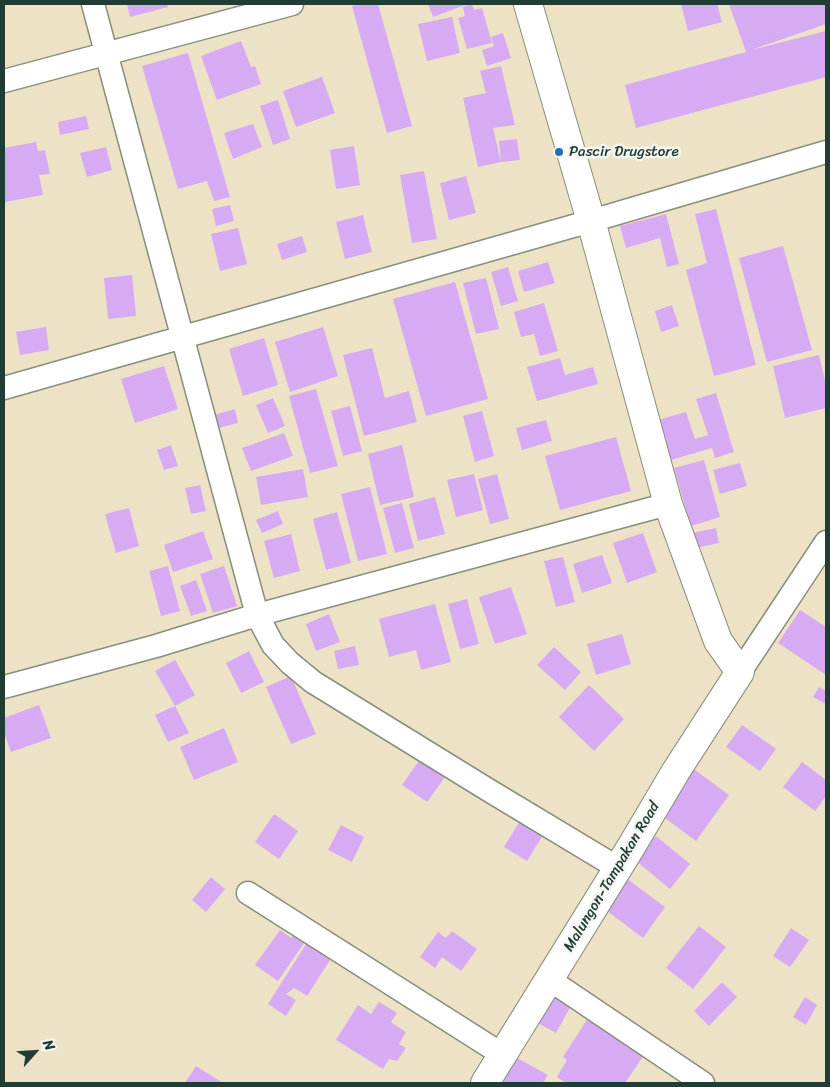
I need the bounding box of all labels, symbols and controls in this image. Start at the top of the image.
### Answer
place label: Pascir Drugstore [569,143,679,161]
marker: Pascir Drugstore [553,146,565,158]
street label: Malungon-Tampakan Road [560,799,664,955]
north arrow [10,1027,60,1077]
text: N [36,1035,62,1055]

